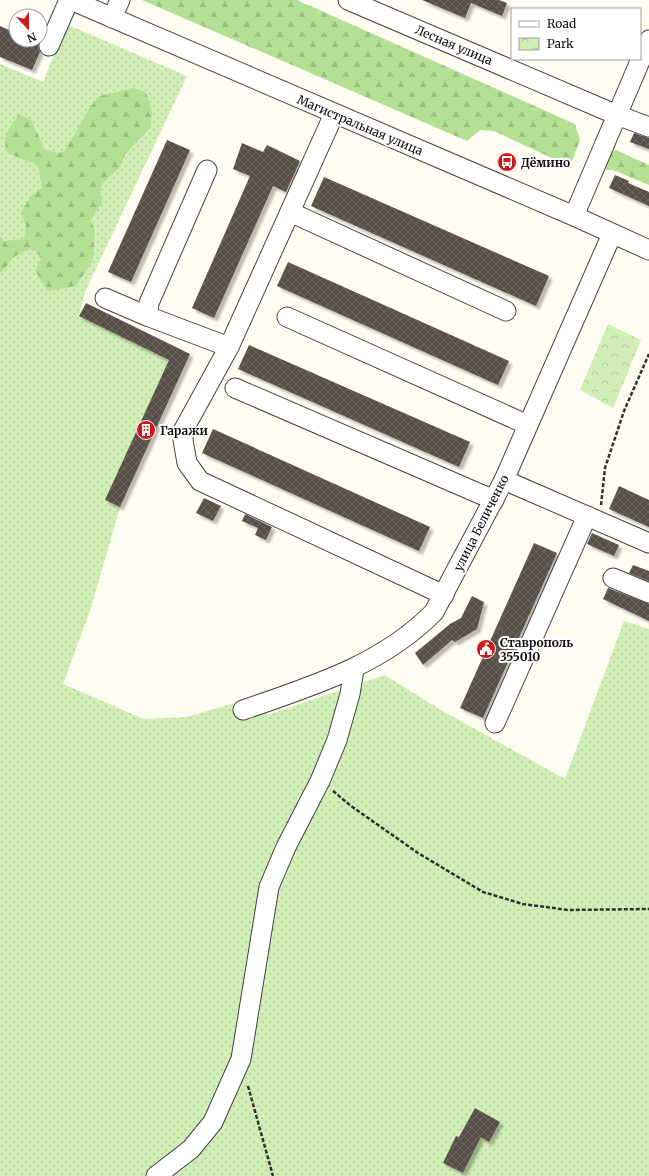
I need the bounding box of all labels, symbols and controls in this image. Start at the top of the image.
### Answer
north arrow [8,8,48,48]
legend [511,8,641,60]
text: Road [547,16,576,31]
street label: Лесная улица [413,22,495,68]
text: N [25,29,38,46]
text: Park [547,36,574,51]
street label: Магистральная улица [295,92,426,159]
bus stop icon: Дёмино [496,151,518,173]
place label: Дёмино [521,155,570,170]
building icon: Гаражи [135,419,157,441]
place label: Гаражи [160,423,209,438]
street label: улица Беличенко [450,472,512,574]
place label: Ставрополь 355010 [500,635,573,664]
public building icon: Ставрополь 355010 [475,638,497,660]

